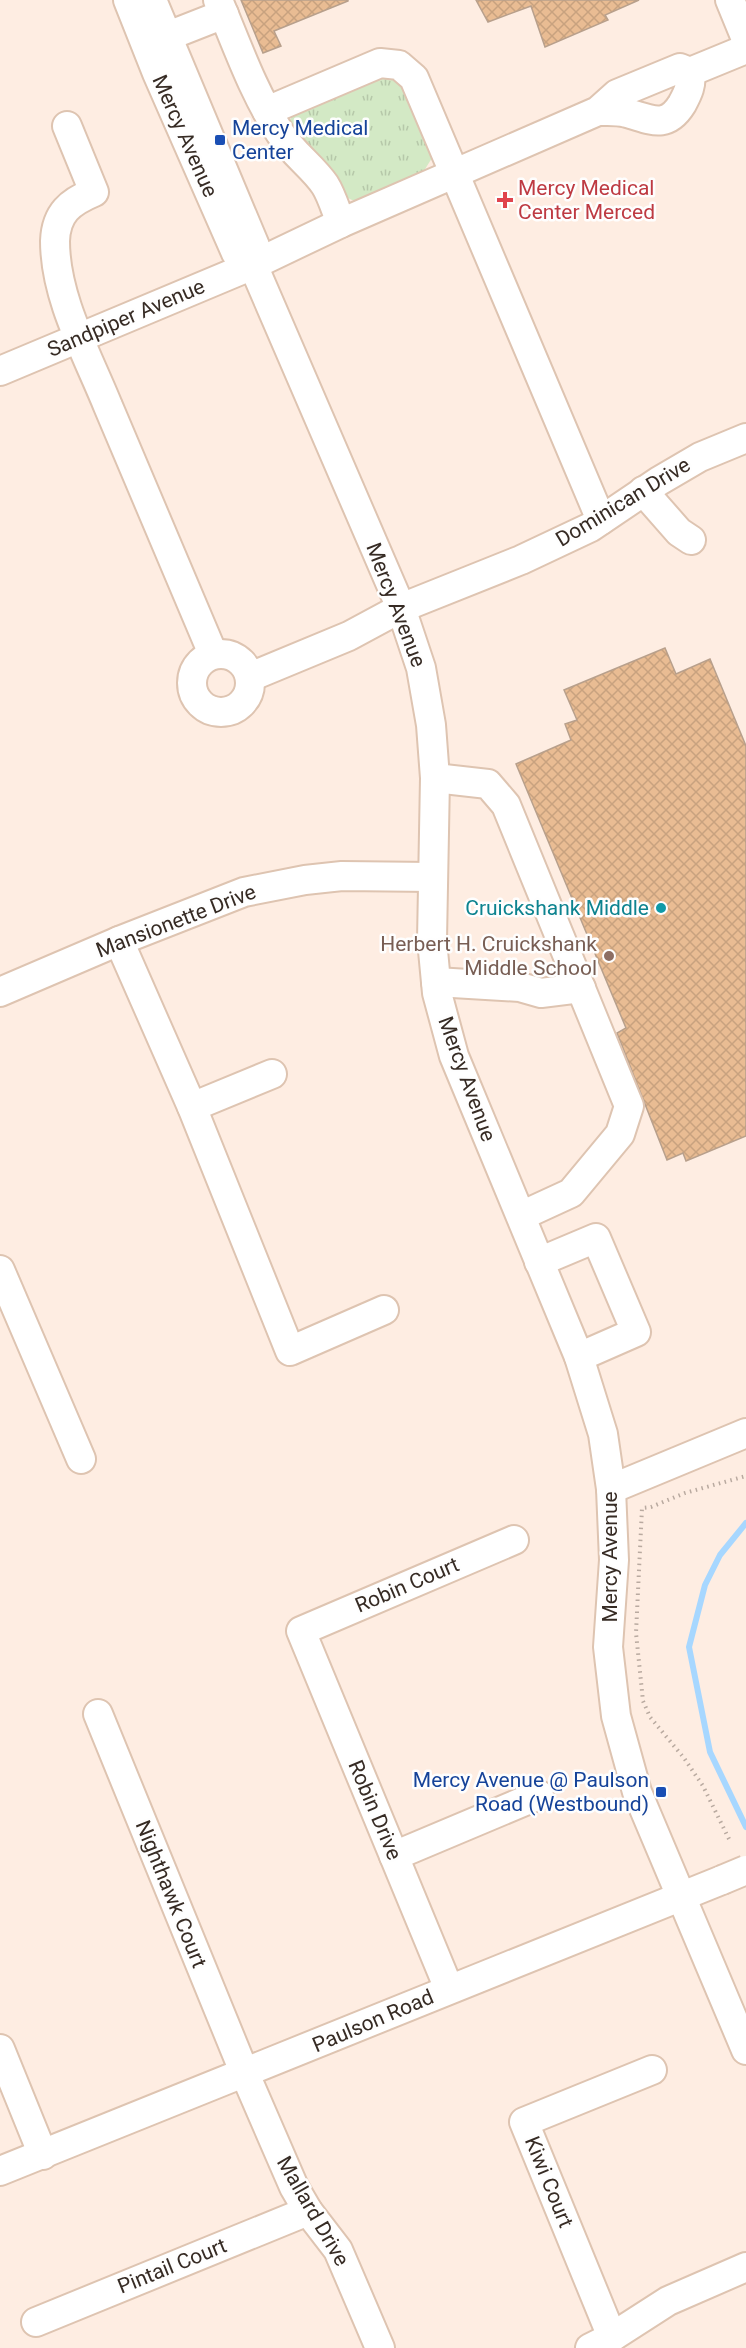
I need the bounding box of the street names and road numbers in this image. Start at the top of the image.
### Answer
street label: Mercy Avenue [147,71,223,201]
street label: Sandpiper Avenue [44,274,208,362]
street label: Dominican Drive [552,452,694,552]
street label: Mercy Avenue [361,539,431,671]
street label: Mansionette Drive [93,879,259,963]
street label: Mercy Avenue [433,1013,501,1145]
street label: Mercy Avenue [598,1491,622,1623]
street label: Robin Court [352,1552,463,1618]
street label: Robin Drive [343,1757,407,1863]
street label: Nighthawk Court [131,1817,212,1971]
street label: Paulson Road [309,1985,437,2057]
street label: Kiwi Court [520,2133,578,2231]
street label: Mallard Drive [272,2152,354,2270]
street label: Pintail Court [114,2233,230,2299]

